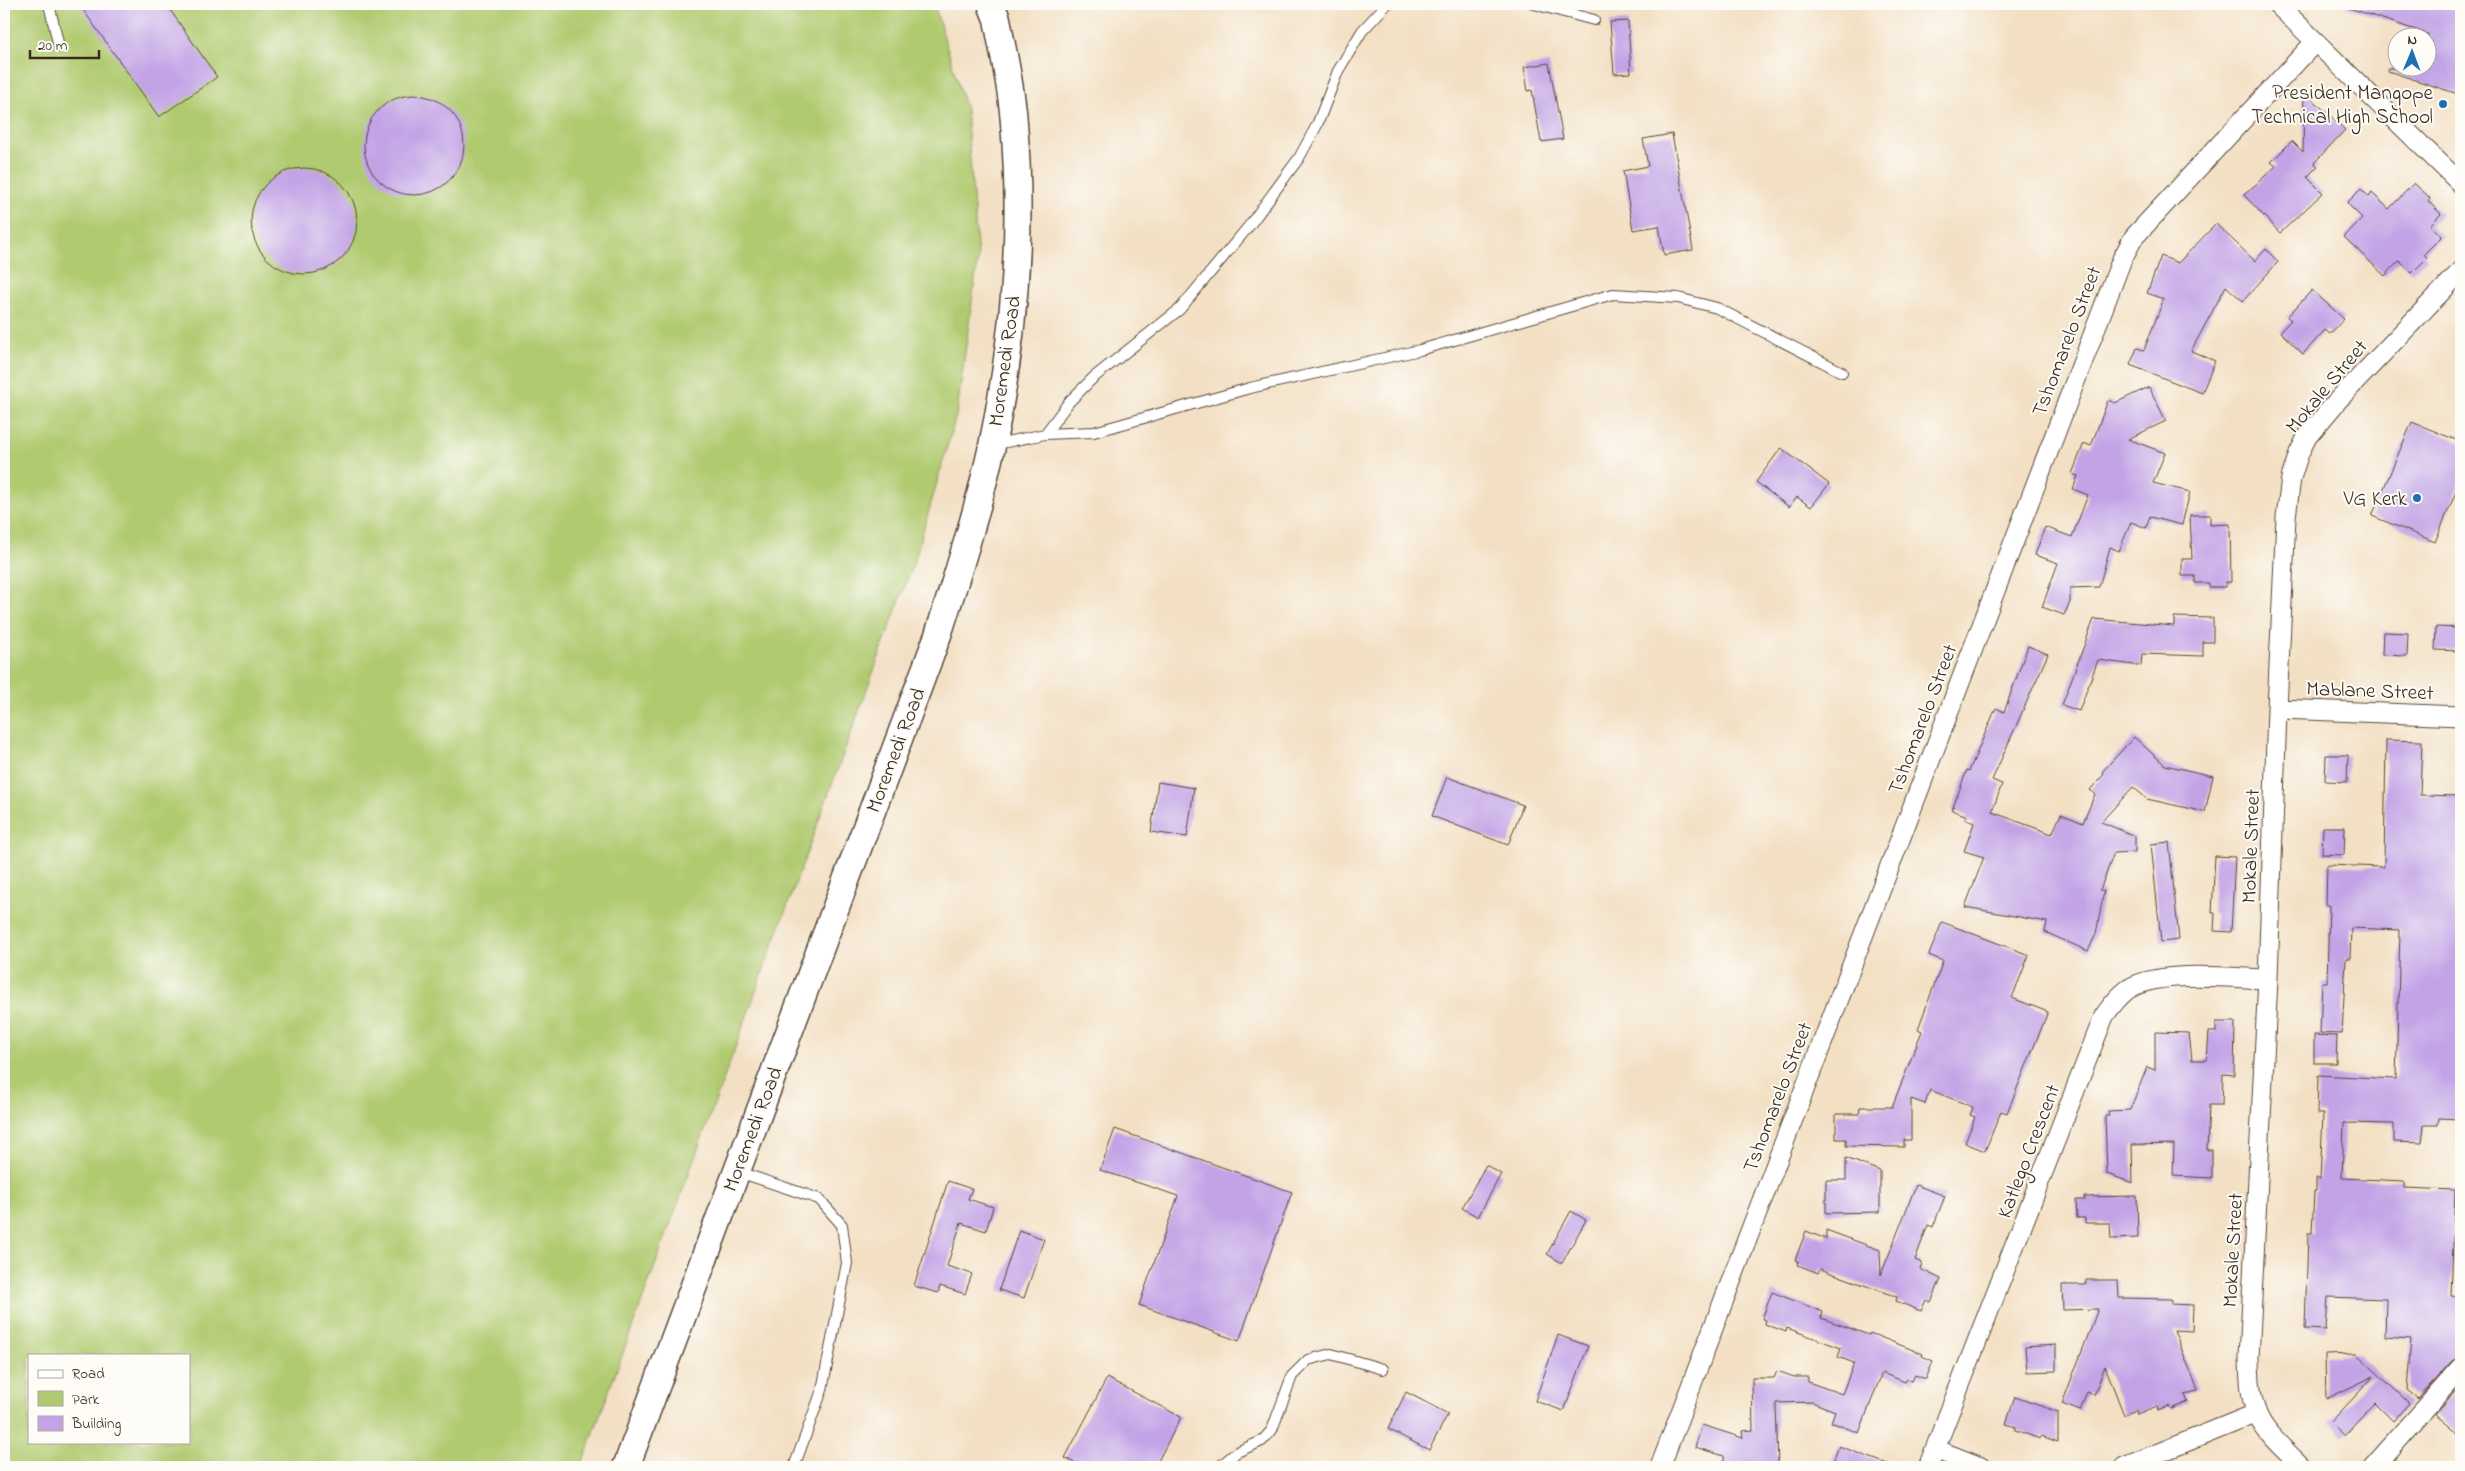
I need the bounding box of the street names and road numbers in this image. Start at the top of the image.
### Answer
street label: Tshomarelo Street [2025,262,2110,421]
street label: Moremedi Road [982,294,1030,429]
street label: Mokale Street [2279,334,2376,441]
street label: Tshomarelo Street [1881,640,1966,799]
street label: Mablane Street [2306,675,2434,709]
street label: Moremedi Road [859,684,935,818]
street label: Mokale Street [2235,788,2269,904]
street label: Tshomarelo Street [1736,1018,1821,1177]
street label: Moremedi Road [716,1063,792,1197]
street label: Katlego Crescent [1991,1080,2071,1224]
street label: Mokale Street [2216,1192,2252,1308]

